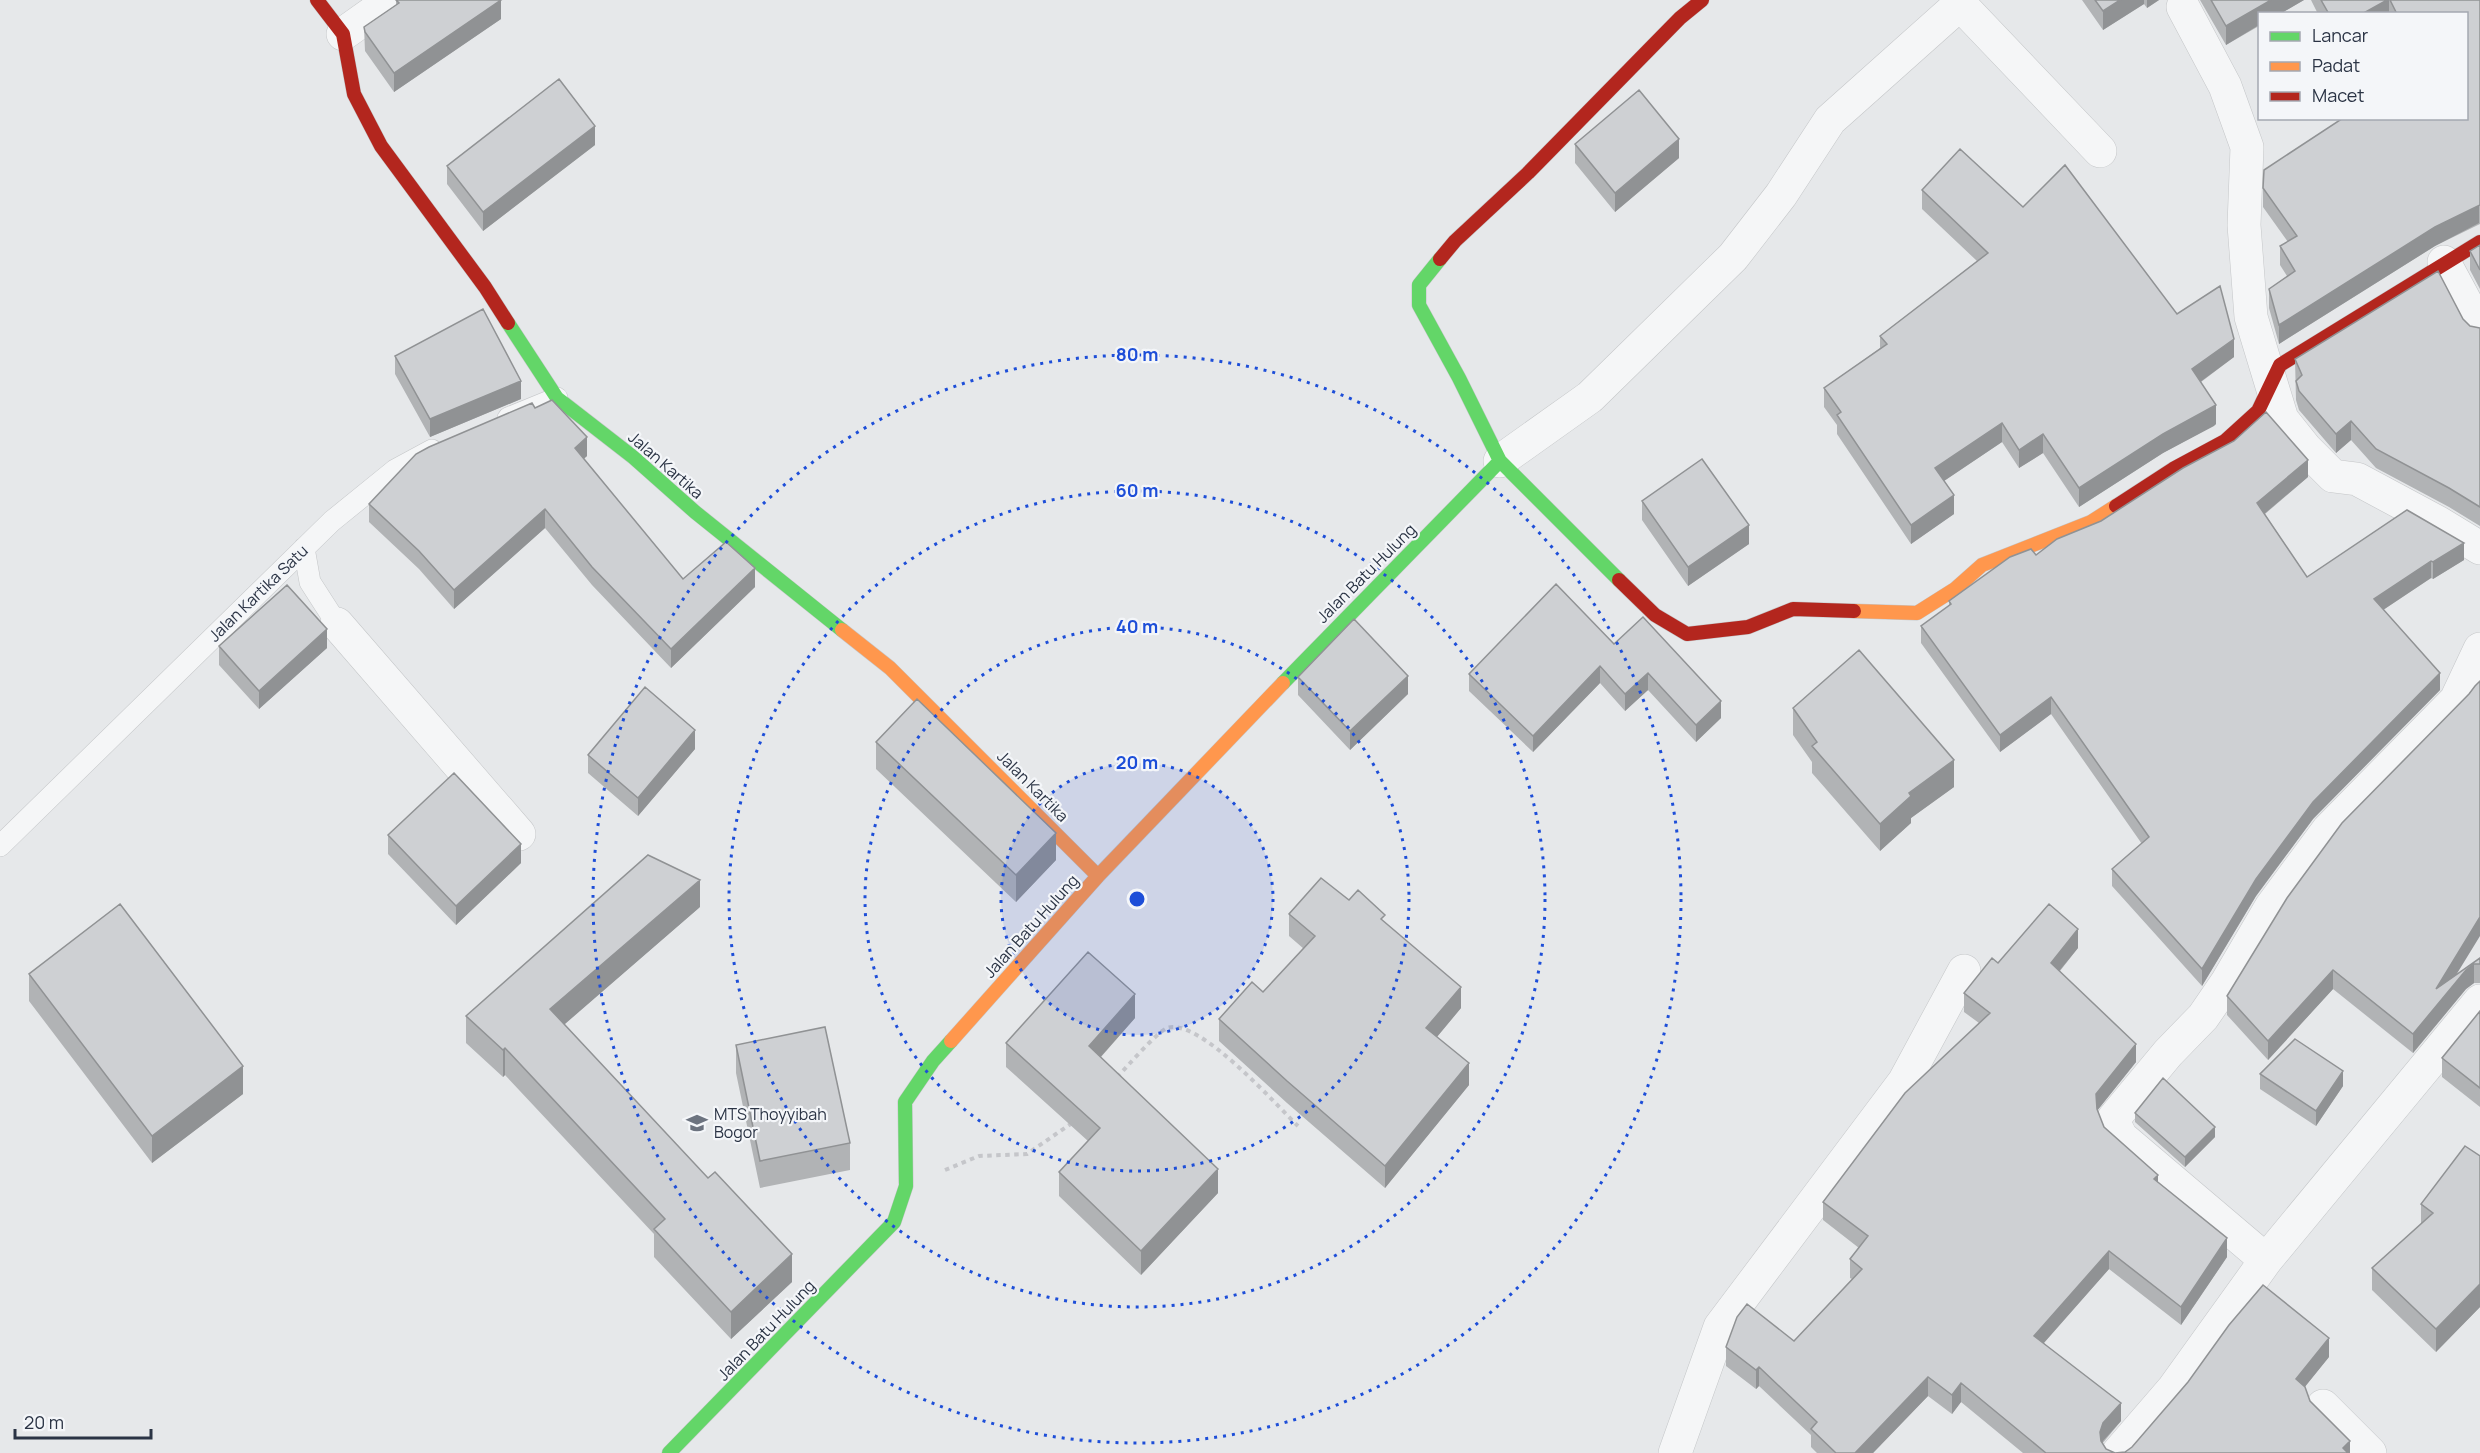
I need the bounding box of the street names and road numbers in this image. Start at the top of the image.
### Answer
street label: Jalan Kartika [624,426,708,504]
street label: Jalan Batu Hulung [1312,519,1420,627]
street label: Jalan Kartika Satu [203,540,313,646]
street label: Jalan Kartika [992,745,1074,827]
street label: Jalan Batu Hulung [979,870,1083,982]
street label: Jalan Batu Hulung [712,1275,820,1385]

